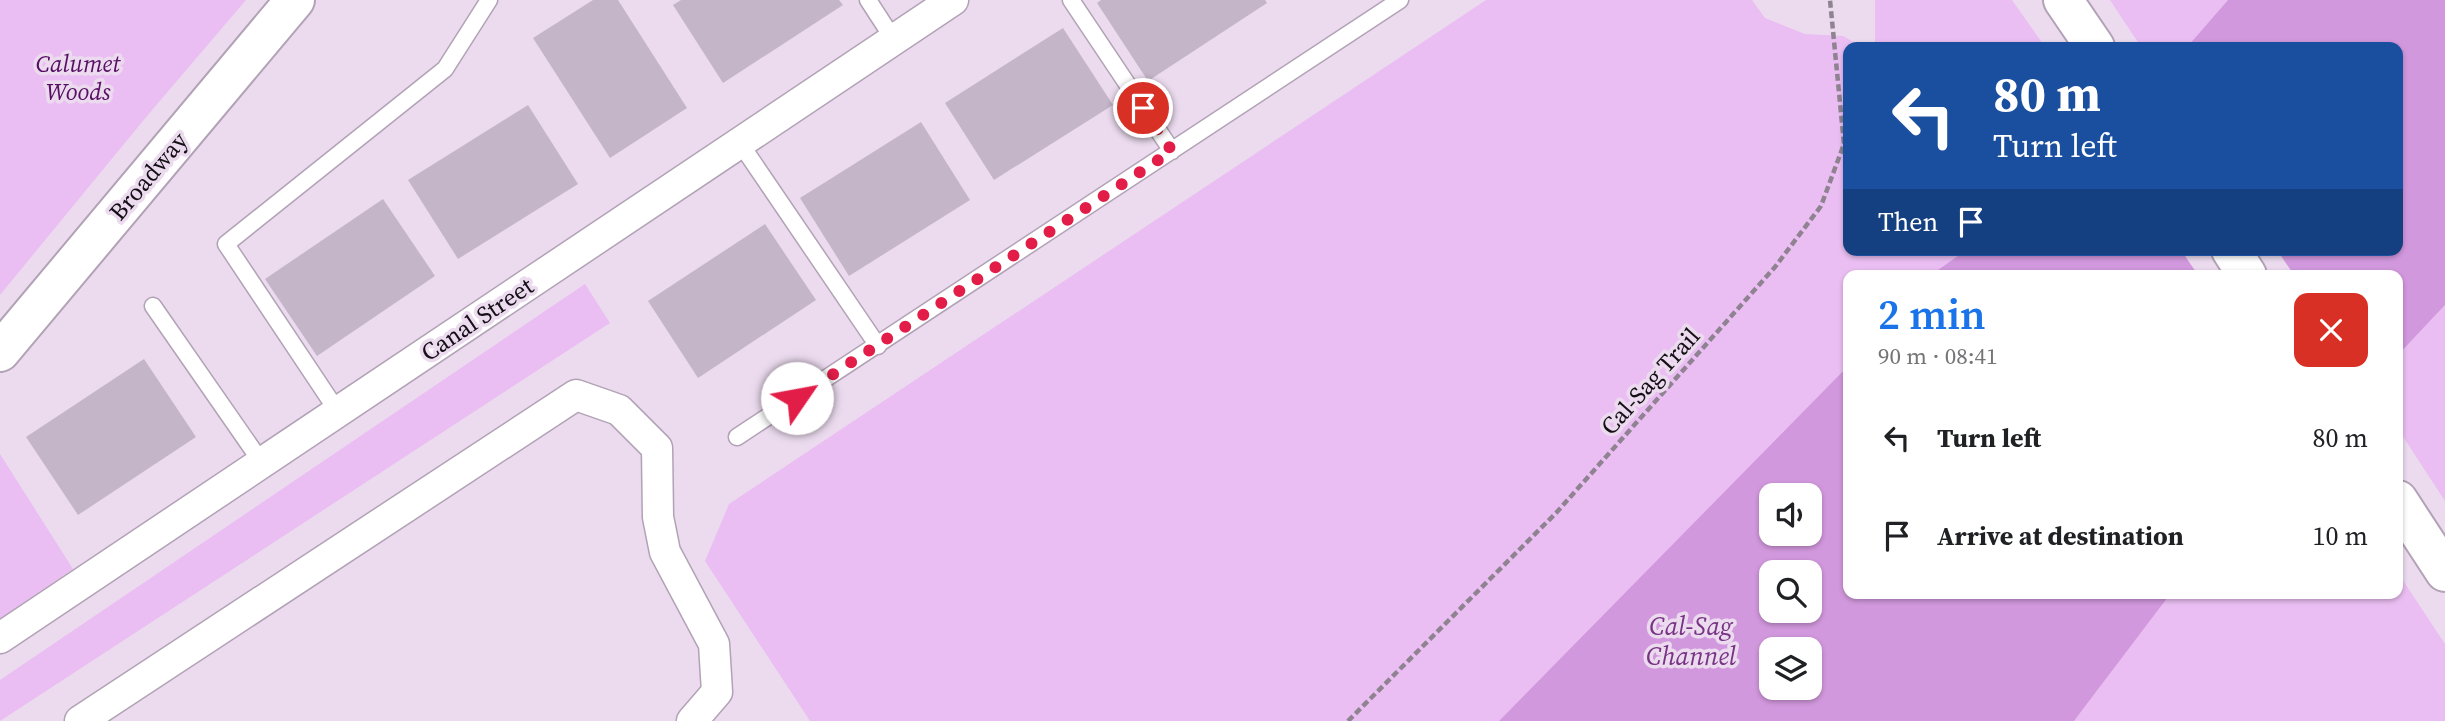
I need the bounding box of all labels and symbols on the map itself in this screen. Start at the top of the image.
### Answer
park label: Calumet Woods [36,47,121,108]
pin [1113,78,1173,138]
street label: Broadway [101,124,195,227]
street label: Canal Street [414,269,540,369]
street label: Cal-Sag Trail [1593,320,1707,442]
position arrow [760,361,834,435]
water label: Cal-Sag Channel [1646,608,1737,674]

